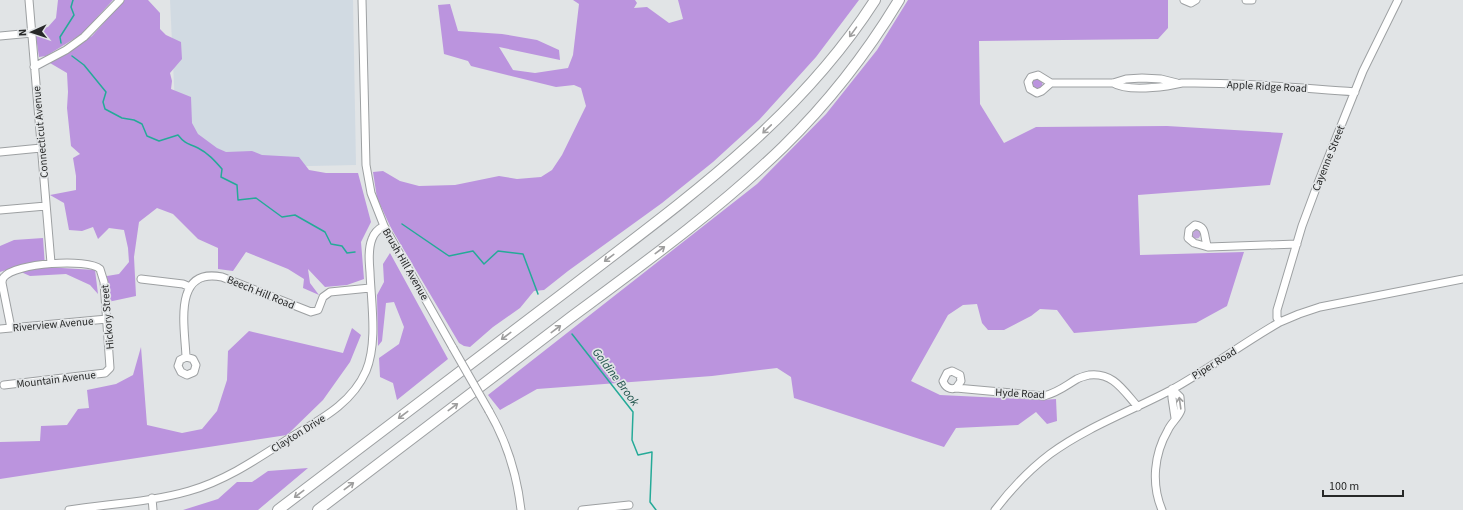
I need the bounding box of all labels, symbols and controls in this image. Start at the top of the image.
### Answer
north arrow [12,12,52,52]
one-way arrow [848,26,857,37]
text: N [15,28,30,37]
street label: Apple Ridge Road [1226,77,1307,96]
street label: Connecticut Avenue [29,85,52,178]
street label: Cayenne Street [1308,123,1349,193]
one-way arrow [762,125,772,134]
street label: Brush Hill Avenue [379,226,432,303]
one-way arrow [654,246,665,254]
one-way arrow [604,253,615,262]
street label: Beech Hill Road [225,272,297,313]
street label: Hickory Street [97,284,118,350]
street label: Riverview Avenue [12,313,95,335]
one-way arrow [551,325,562,333]
one-way arrow [501,332,512,341]
street label: Piper Road [1189,344,1239,383]
water label: Goldine Brook [588,345,643,410]
street label: Mountain Avenue [16,367,97,392]
street label: Hyde Road [995,385,1045,402]
one-way arrow [1176,397,1184,410]
one-way arrow [447,403,458,412]
street label: Clayton Drive [268,411,329,456]
one-way arrow [397,411,408,419]
scale bar [1323,472,1403,498]
text: 100 m [1329,478,1359,495]
one-way arrow [344,482,355,491]
one-way arrow [294,490,305,498]

